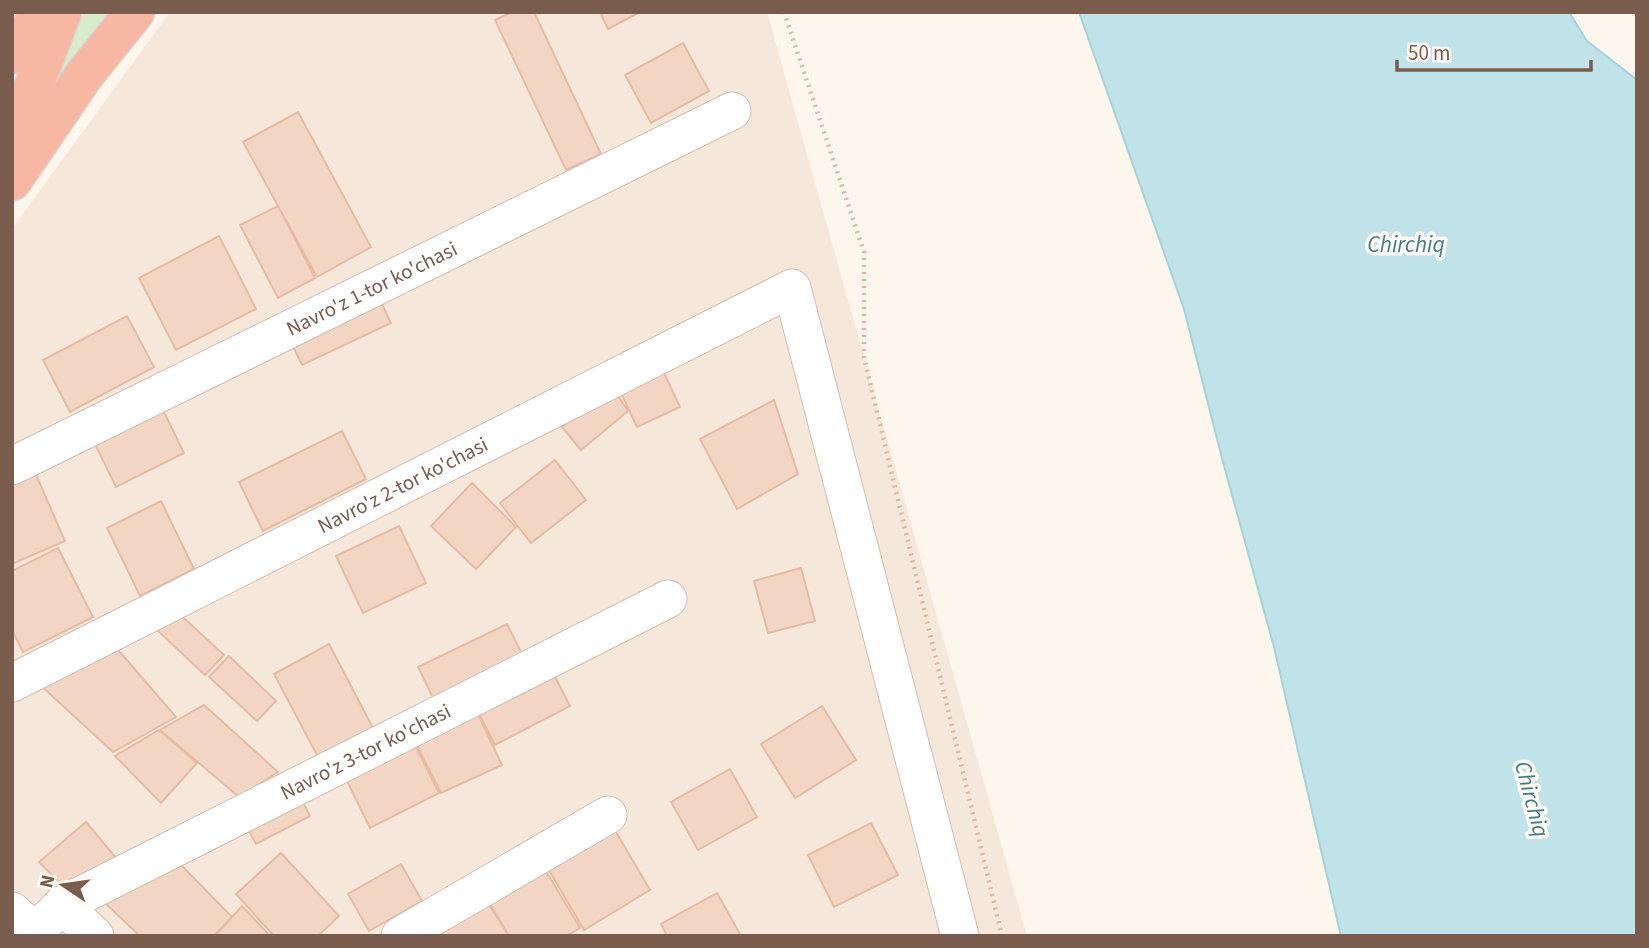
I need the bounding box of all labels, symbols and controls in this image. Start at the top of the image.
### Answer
scale bar [1397,28,1591,72]
text: 50 m [1408,38,1450,68]
water label: Chirchiq [1367,228,1445,261]
street label: Navro'z 1-tor ko'chasi [281,234,462,344]
street label: Navro'z 2-tor ko'chasi [312,429,493,541]
street label: Navro'z 3-tor ko'chasi [275,696,456,807]
water label: Chirchiq [1506,757,1558,841]
north arrow [28,850,98,920]
text: N [33,872,62,891]

